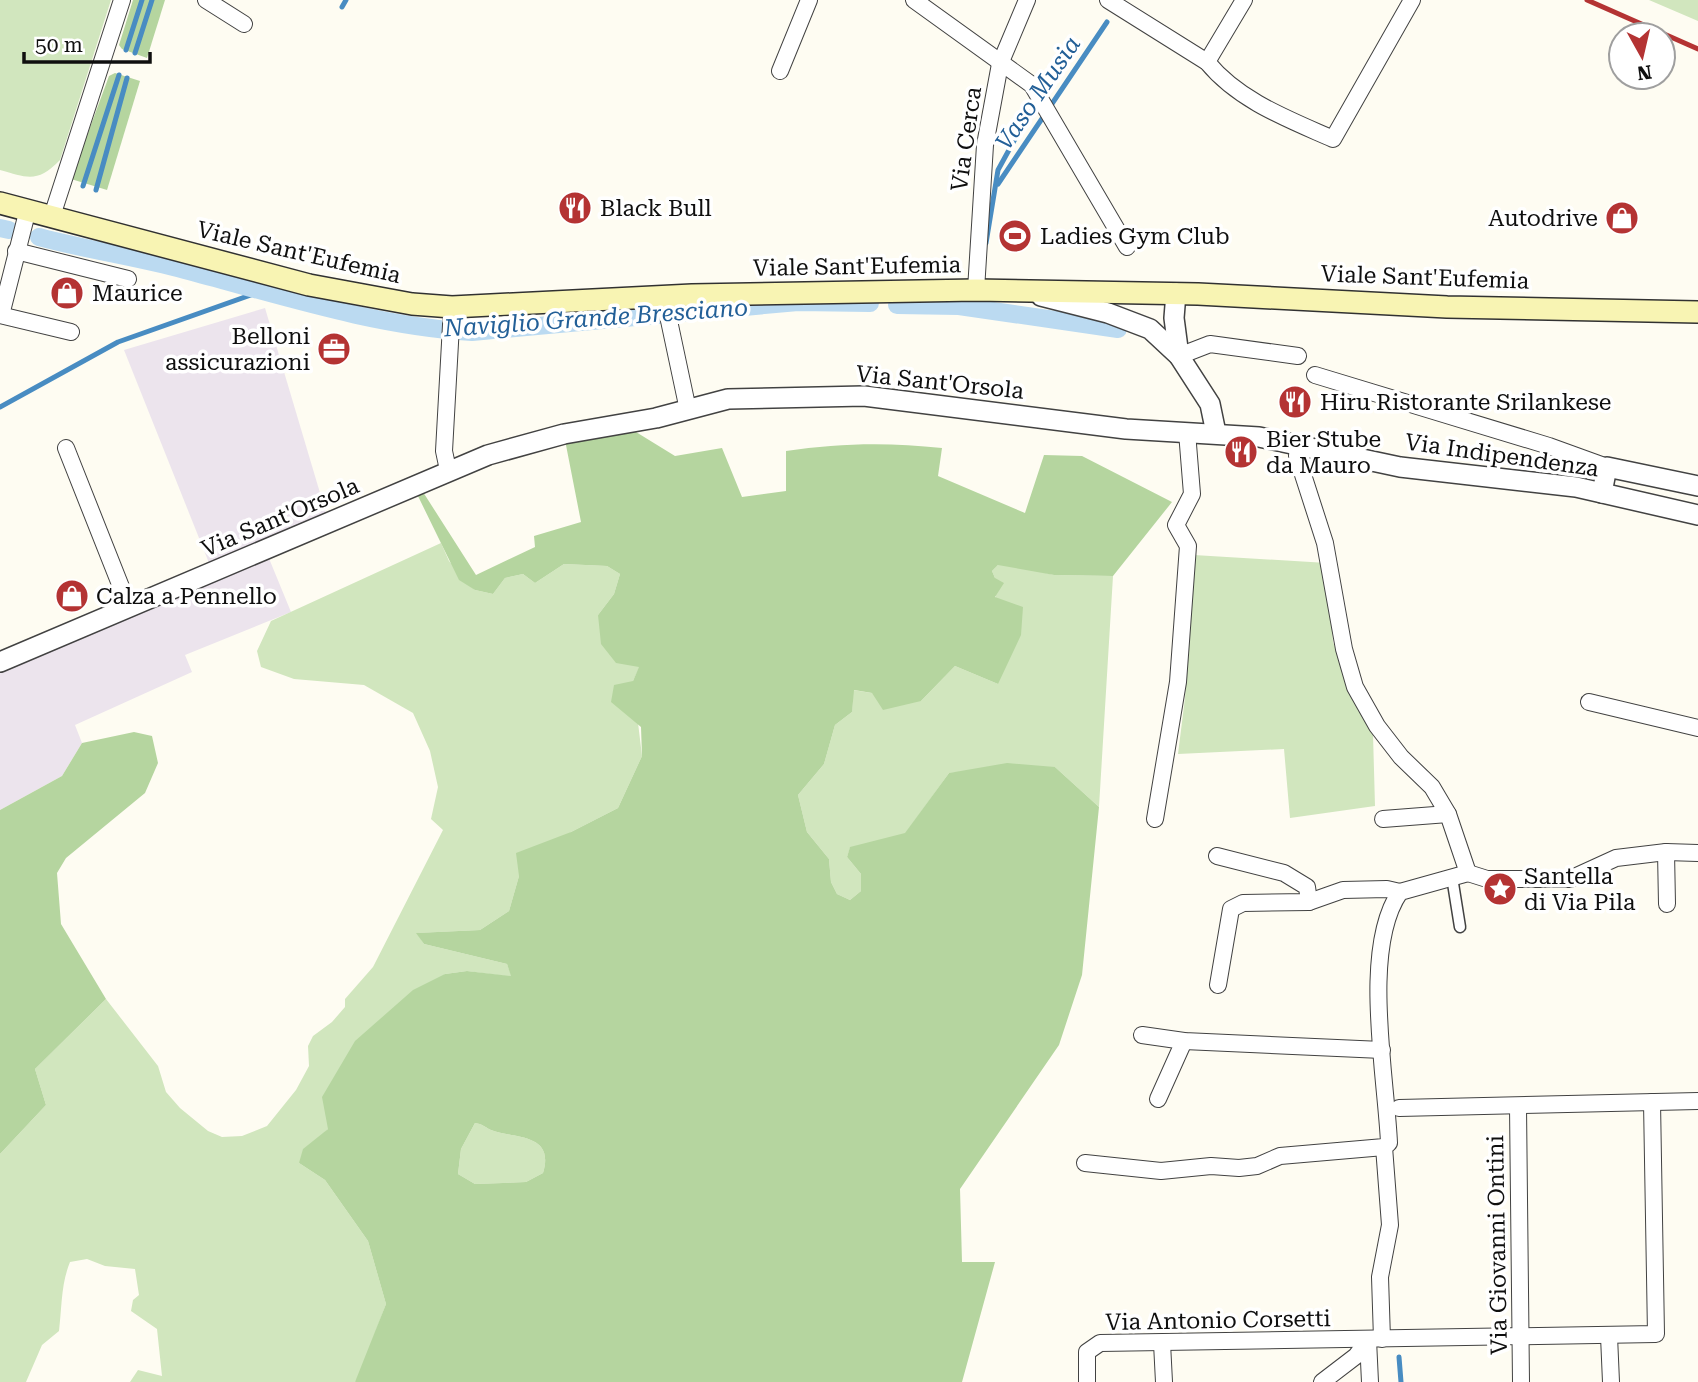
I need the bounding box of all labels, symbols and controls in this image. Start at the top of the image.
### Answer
scale bar [24,21,150,65]
north arrow [1607,21,1677,91]
water label: Vaso Musia [990,31,1086,155]
text: 50 m [35,33,83,57]
text: N [1635,60,1653,85]
street label: Via Cerca [946,84,987,193]
restaurant icon: Black Bull [556,189,594,227]
place label: Black Bull [600,195,712,222]
shop icon: Autodrive [1603,199,1641,237]
place label: Autodrive [1488,205,1598,232]
street label: Viale Sant'Eufemia [194,216,404,289]
sports icon: Ladies Gym Club [996,217,1034,255]
place label: Ladies Gym Club [1040,223,1230,250]
street label: Viale Sant'Eufemia [753,251,962,282]
street label: Viale Sant'Eufemia [1320,260,1530,295]
shop icon: Maurice [48,274,86,312]
place label: Maurice [92,280,183,307]
water label: Naviglio Grande Bresciano [442,293,749,343]
place label: Belloni assicurazioni [165,323,310,376]
office icon: Belloni assicurazioni [315,330,353,368]
street label: Via Sant'Orsola [855,360,1026,405]
restaurant icon: Hiru Ristorante Srilankese [1276,383,1314,421]
place label: Hiru Ristorante Srilankese [1320,389,1611,416]
place label: Bier Stube da Mauro [1266,426,1381,479]
street label: Via Indipendenza [1403,429,1601,483]
restaurant icon: Bier Stube da Mauro [1222,433,1260,471]
street label: Via Sant'Orsola [197,472,364,563]
shop icon: Calza a Pennello [53,577,91,615]
place label: Calza a Pennello [96,583,277,610]
place label: Santella di Via Pila [1524,863,1636,916]
place icon: Santella di Via Pila [1481,870,1519,908]
street label: Via Giovanni Ontini [1482,1135,1513,1355]
street label: Via Antonio Corsetti [1105,1305,1331,1336]

